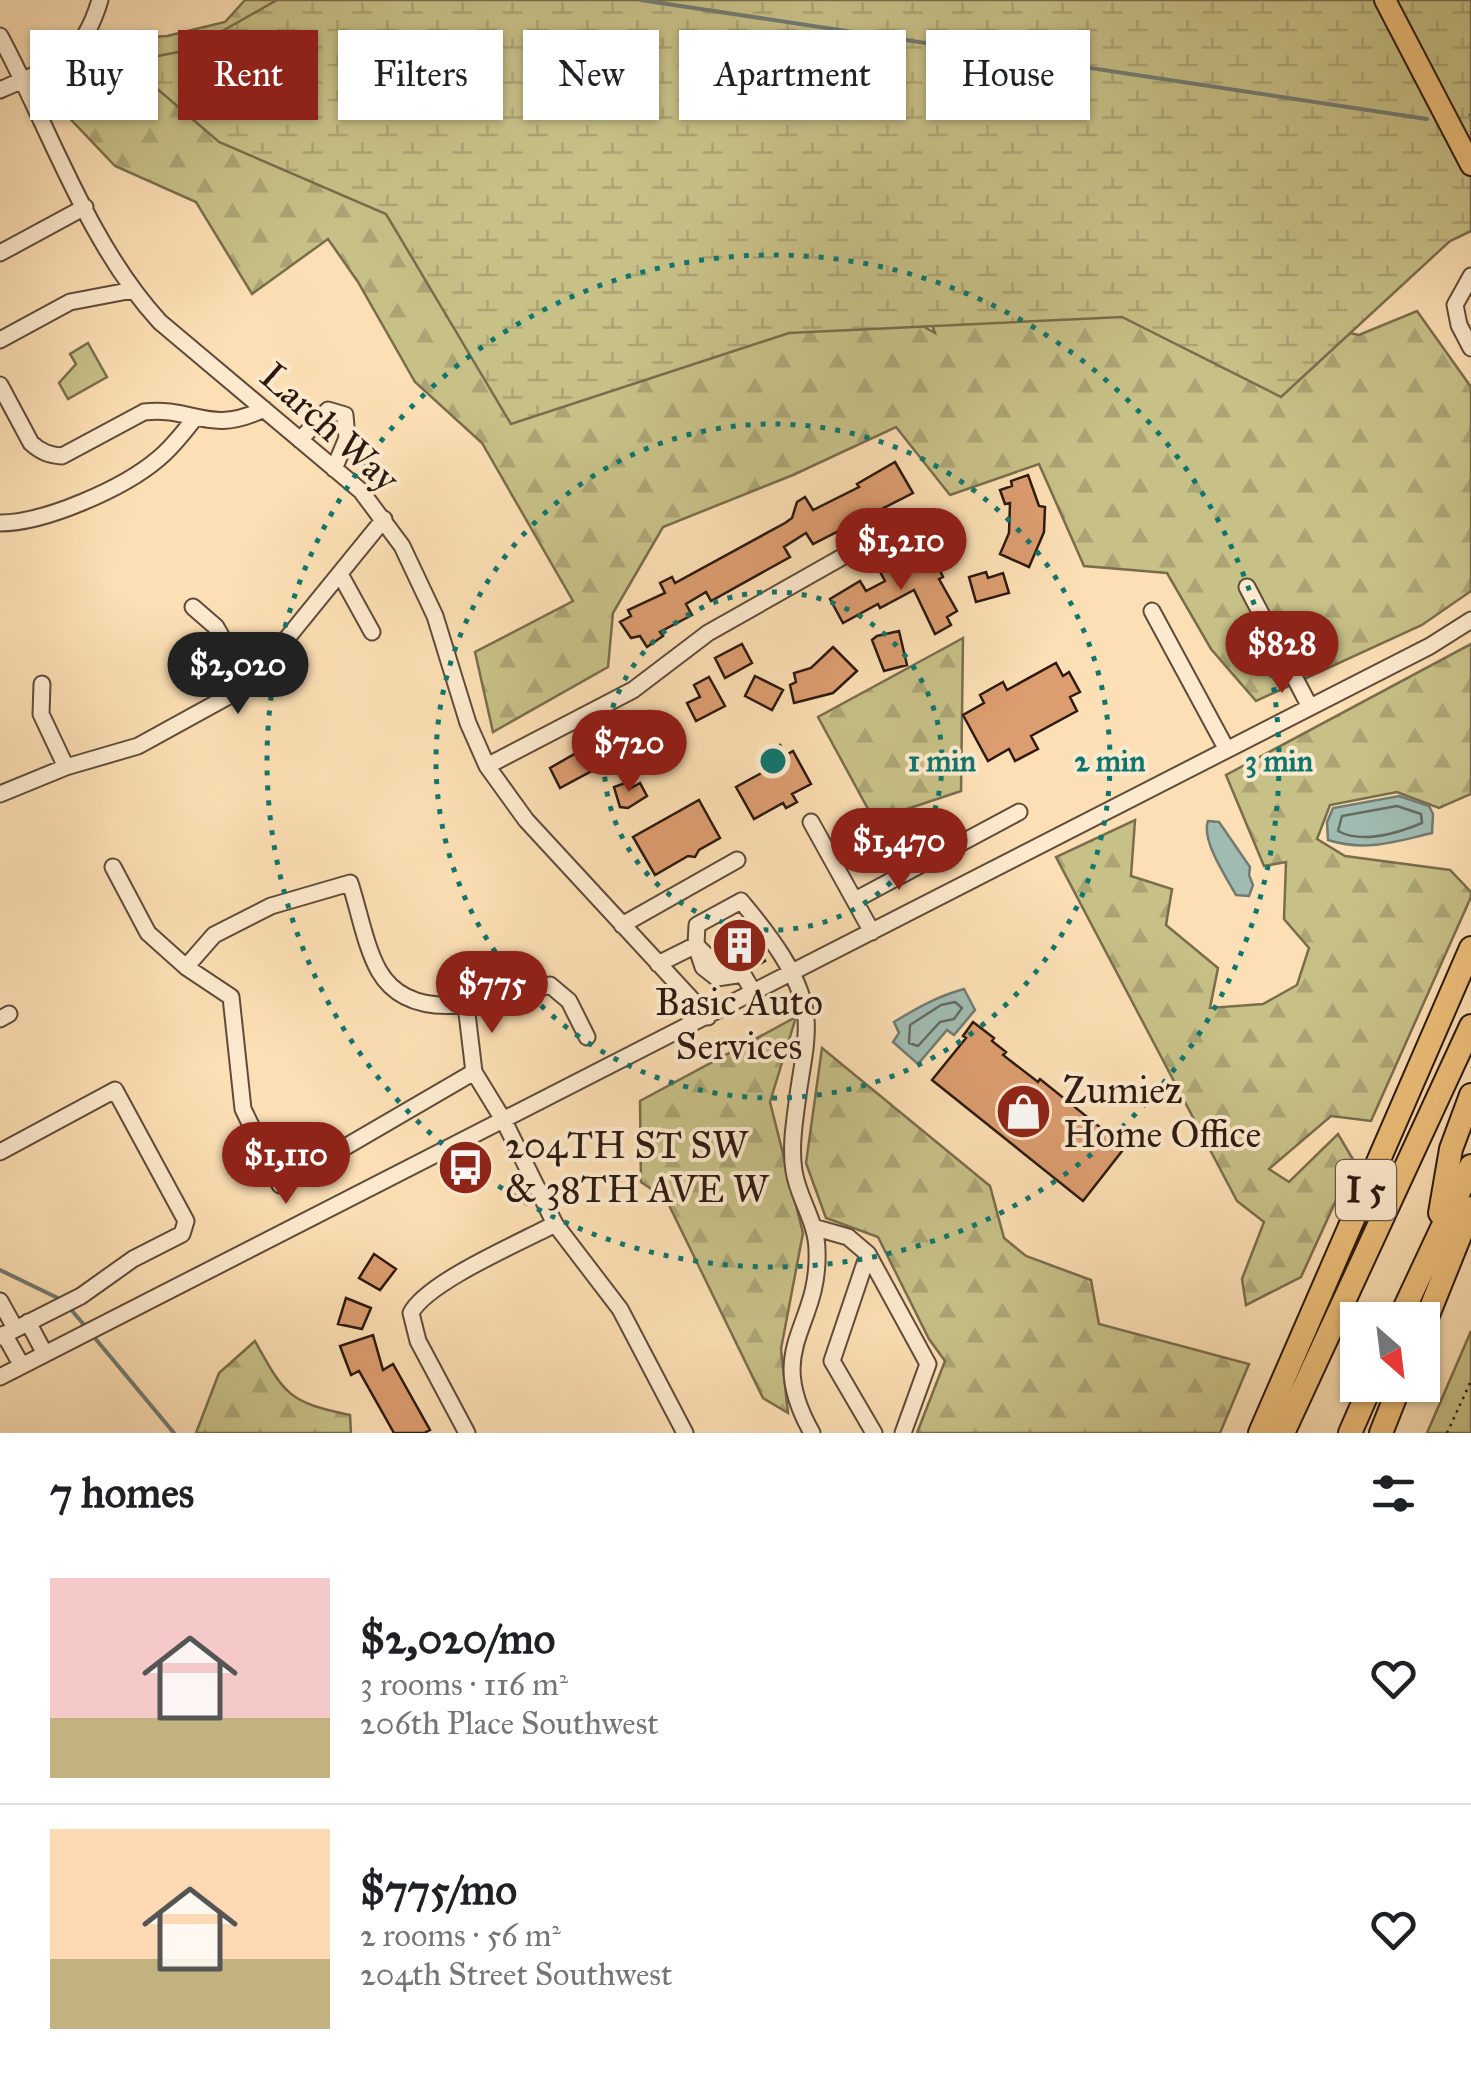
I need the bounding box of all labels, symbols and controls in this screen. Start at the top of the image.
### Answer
chip: Buy [30,30,158,120]
chip: Rent [178,30,318,120]
chip: Filters [338,30,503,120]
chip: New [523,30,659,120]
chip: Apartment [679,30,906,120]
chip: House [926,30,1090,120]
street label: Larch Way [251,353,410,502]
pin: $1,210 [820,508,982,593]
text: $1,210 [857,521,945,560]
pin: $828 [1223,611,1341,696]
text: $828 [1247,624,1317,663]
pin: $2,020 [157,632,319,717]
text: $2,020 [190,645,286,684]
pin: $720 [570,710,688,795]
text: $720 [594,723,664,762]
centre of rings [755,743,791,779]
text: 1 min [908,743,977,779]
text: 2 min [1075,743,1146,779]
text: 3 min [1245,743,1314,779]
pin: $1,470 [818,808,980,893]
text: $1,470 [853,821,945,860]
building icon: Basic Auto Services [709,915,769,975]
pin: $775 [433,951,551,1036]
text: $775 [458,964,526,1003]
place label: Basic Auto Services [655,979,823,1069]
place label: Zumiez Home Office [1063,1067,1261,1157]
shop icon: Zumiez Home Office [994,1082,1054,1142]
pin: $1,110 [205,1122,367,1207]
place label: 204TH ST SW & 38TH AVE W [505,1122,769,1212]
text: $1,110 [244,1135,328,1174]
bus stop icon: 204TH ST SW & 38TH AVE W [436,1137,496,1197]
road number: I 5 [1336,1160,1396,1220]
north arrow [1340,1302,1440,1402]
map controls [1340,1302,1440,1402]
icon: filters [1366,1466,1421,1521]
text: 7 homes [50,1467,194,1519]
text: $2,020/mo [360,1613,555,1665]
icon: home [130,1618,250,1738]
icon: heart [1366,1651,1421,1706]
text: 3 rooms · 116 m² [360,1665,568,1704]
text: 206th Place Southwest [360,1704,659,1743]
text: $775/mo [360,1864,517,1916]
icon: home [130,1869,250,1989]
icon: heart [1366,1902,1421,1957]
text: 2 rooms · 56 m² [360,1916,561,1955]
text: 204th Street Southwest [360,1955,672,1994]

